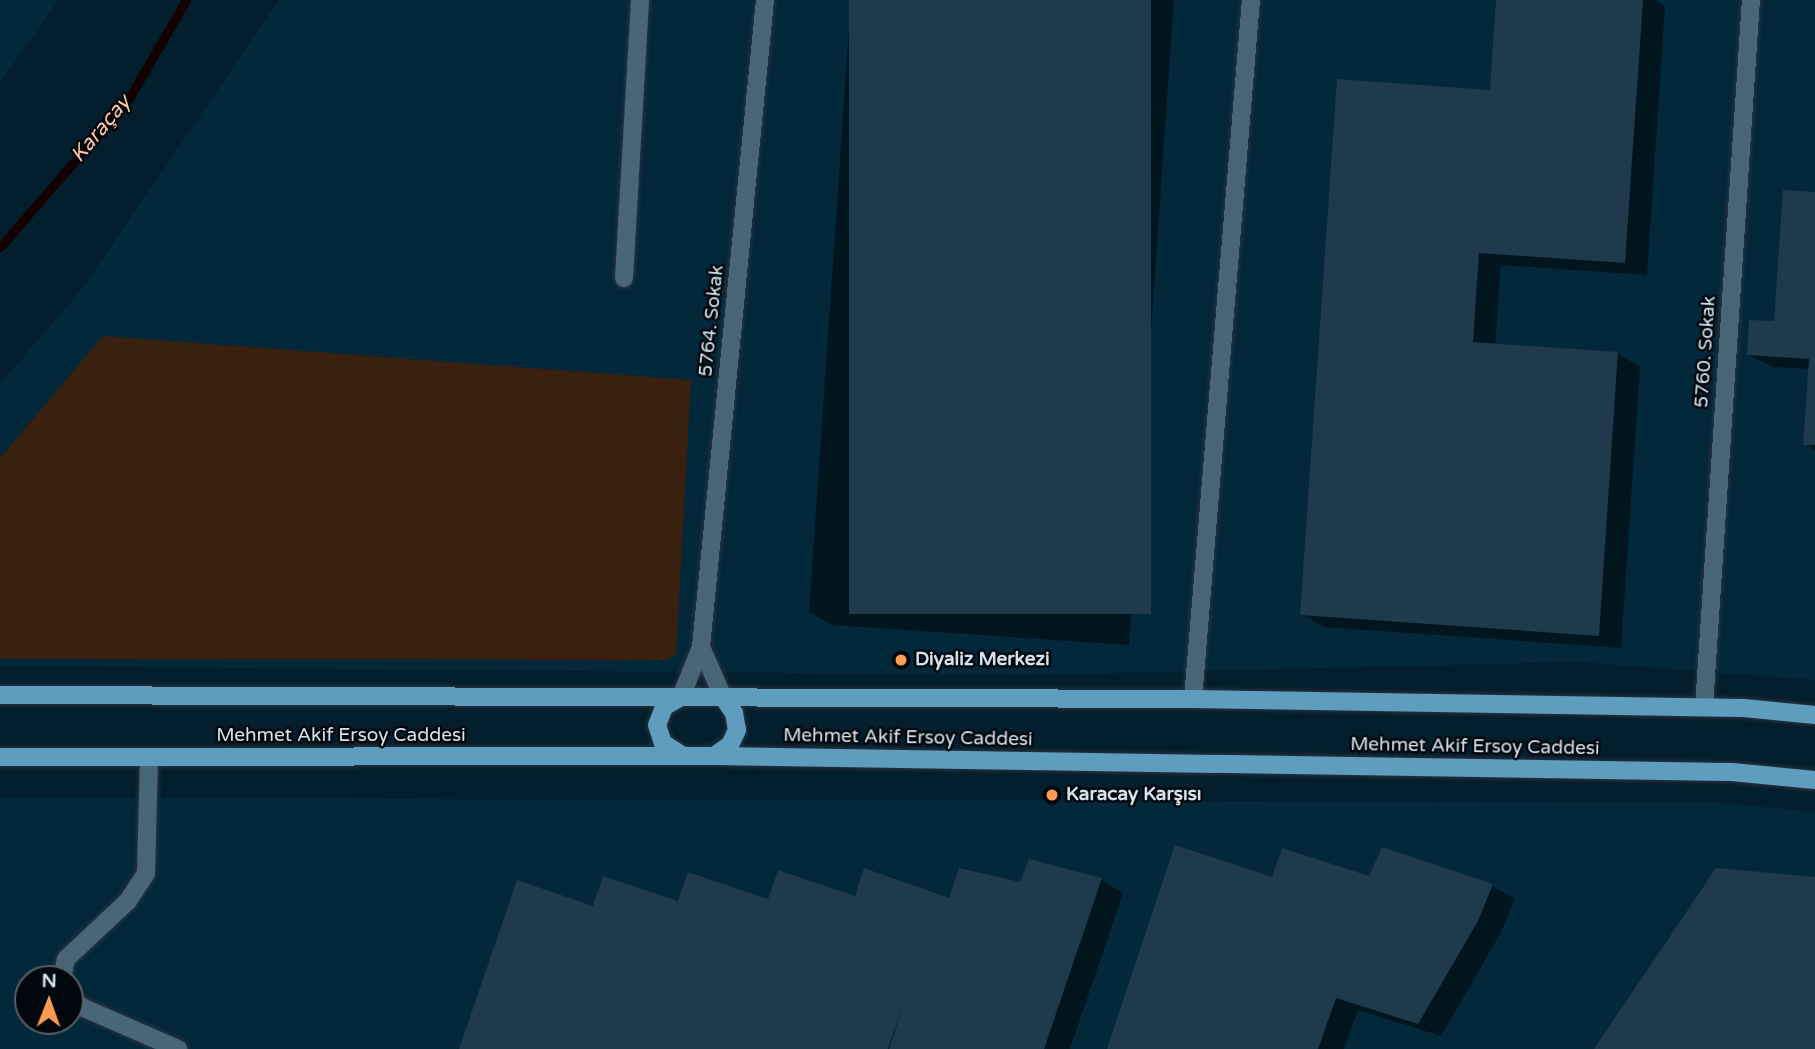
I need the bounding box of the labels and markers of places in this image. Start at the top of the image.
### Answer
place label: Diyaliz Merkezi [915,649,1050,671]
marker: Diyaliz Merkezi [893,652,909,668]
place label: Karacay Karşısı [1066,784,1202,806]
marker: Karacay Karşısı [1044,787,1060,803]

